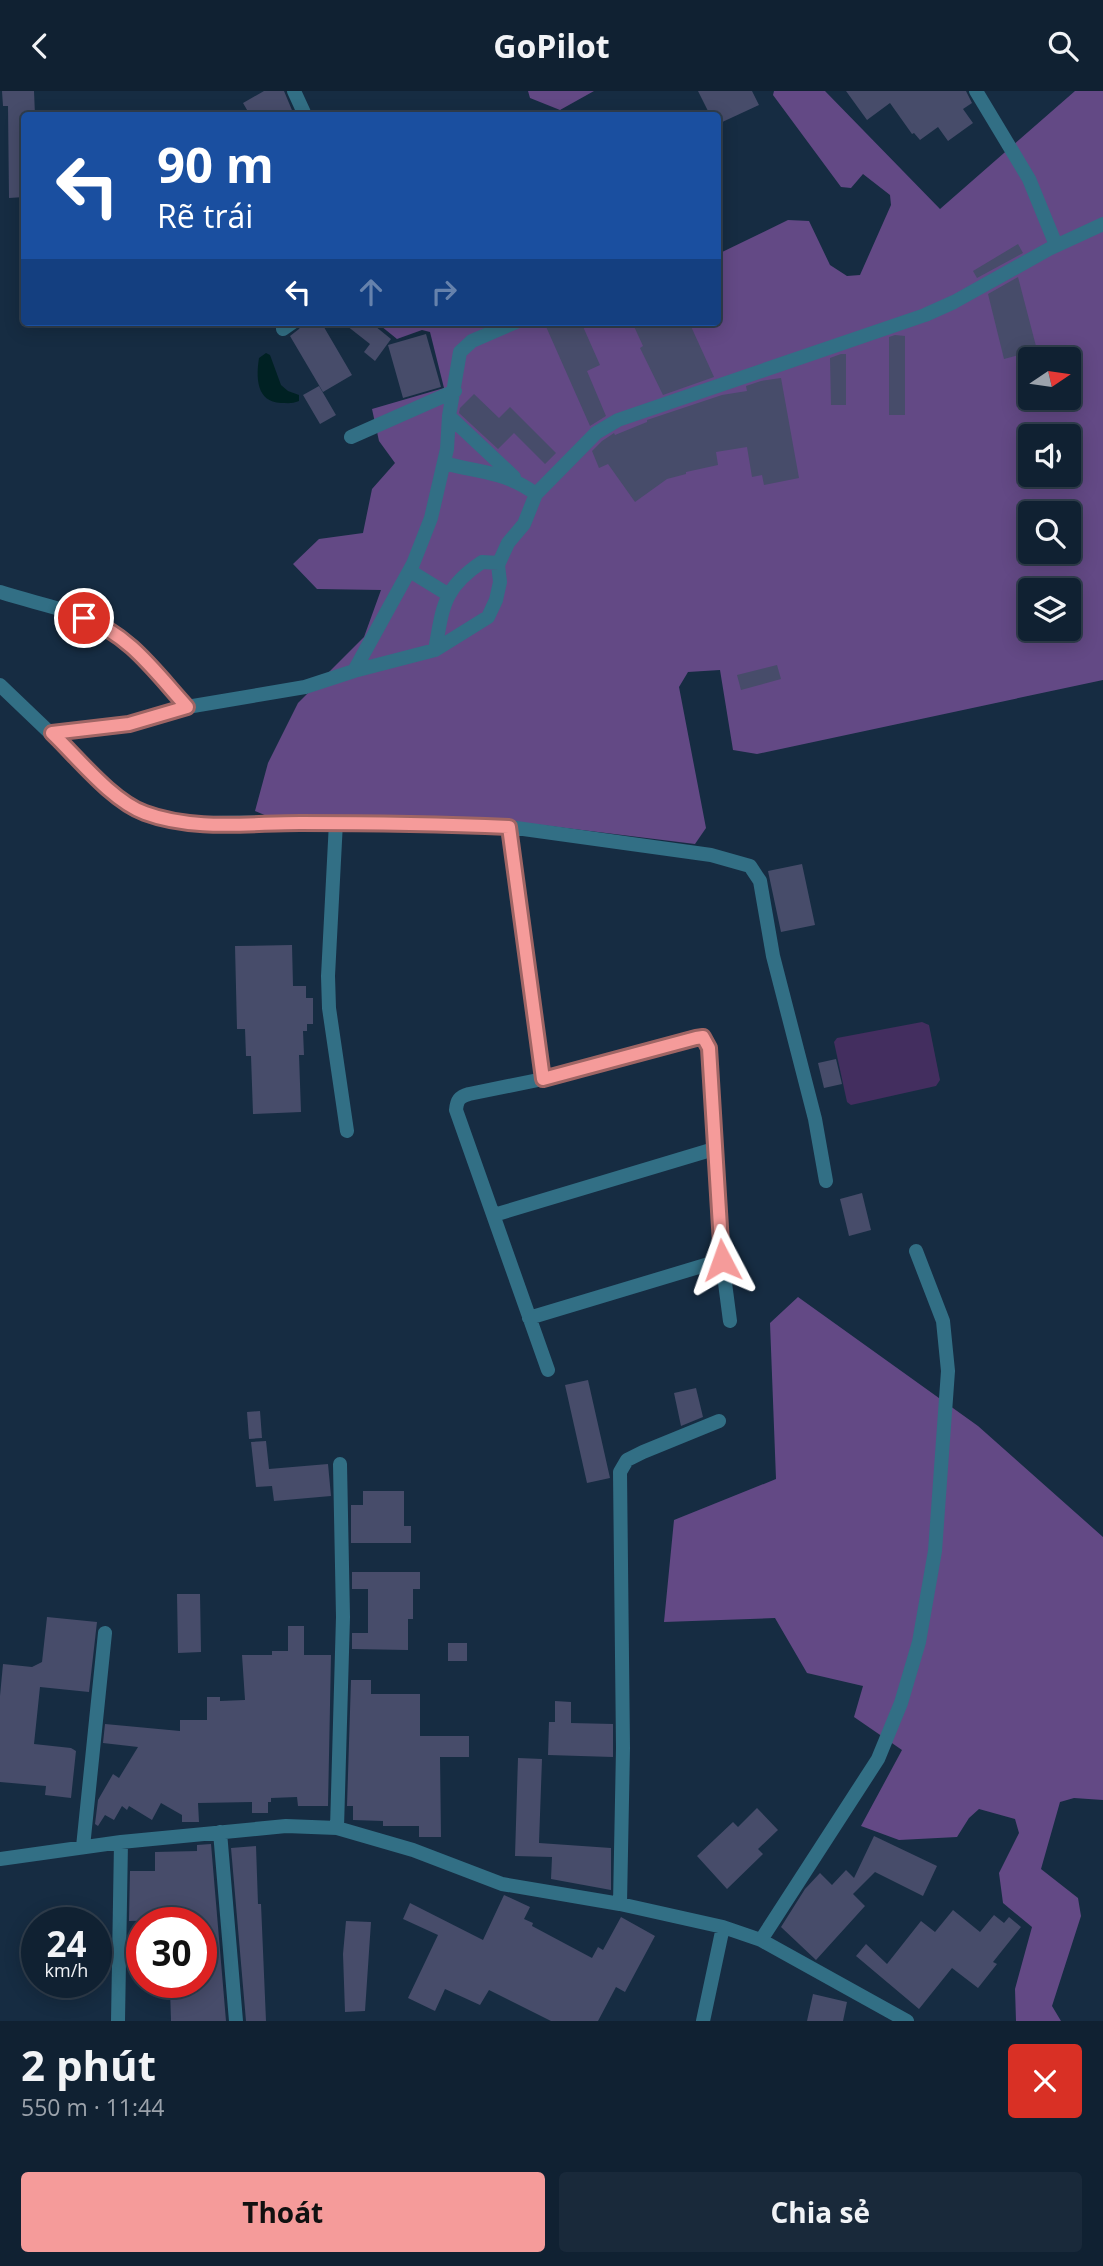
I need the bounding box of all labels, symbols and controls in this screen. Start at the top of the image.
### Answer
text: GoPilot [493,24,610,67]
icon: back [21,27,59,65]
icon: search [1044,27,1082,65]
text: 90 m [157,131,274,197]
icon: left [42,140,133,231]
text: Rẽ trái [157,194,253,237]
icon: left [279,273,317,311]
icon: ahead [352,273,390,311]
icon: right [425,273,463,311]
north arrow [1018,347,1082,409]
map controls [1018,347,1081,641]
button: sound [1018,424,1081,487]
button: search [1018,501,1081,564]
button: layers [1018,578,1081,641]
pin [54,588,114,648]
icon: arrive [65,599,103,637]
position arrow [685,1223,759,1297]
speed limit sign: 30 [126,1907,217,1998]
text: 24 [46,1920,87,1967]
text: km/h [45,1958,88,1982]
text: 2 phút [21,2036,156,2093]
button: close [1008,2044,1082,2118]
text: 550 m · 11:44 [21,2091,164,2123]
button: Thoát [21,2172,545,2252]
button: Chia sẻ [559,2172,1082,2252]

